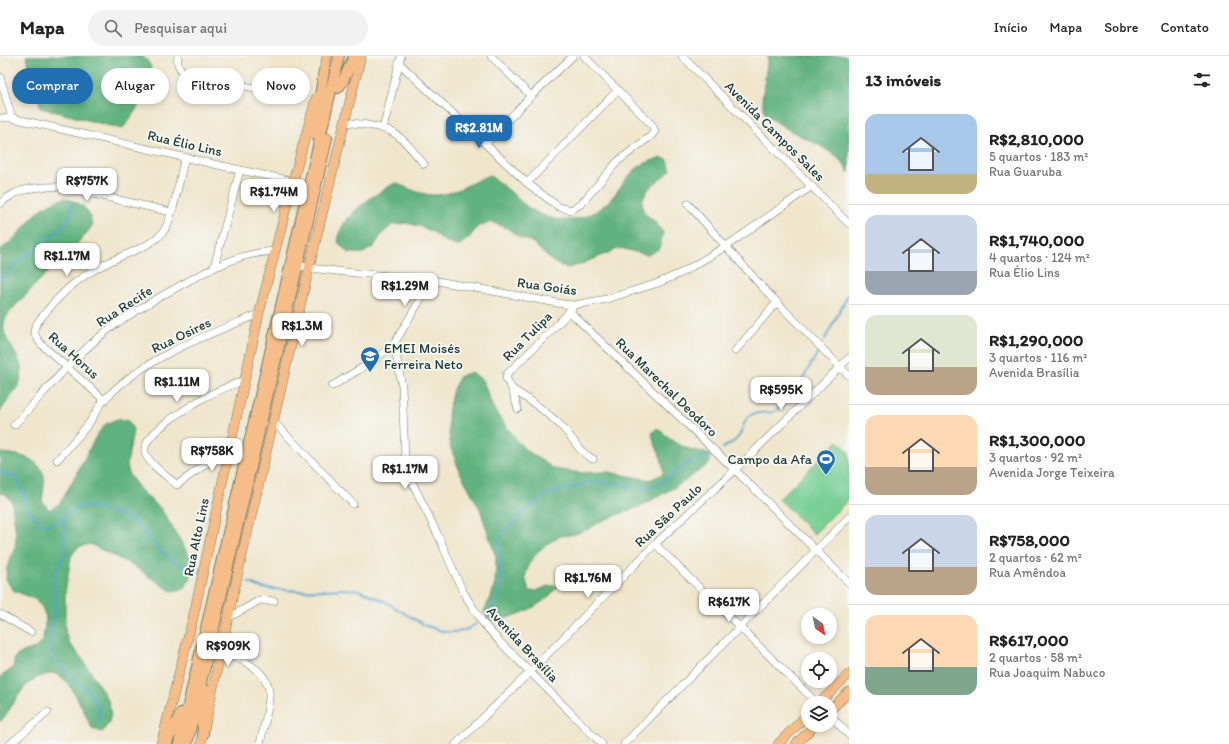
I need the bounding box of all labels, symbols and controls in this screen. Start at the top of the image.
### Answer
search box [88,10,368,46]
text: Mapa [20,16,64,39]
icon: search [102,17,124,39]
text: Pesquisar aqui [134,19,227,37]
text: Início [994,19,1028,36]
text: Mapa [1050,19,1082,36]
text: Sobre [1104,19,1138,36]
text: Contato [1160,19,1209,36]
chip: Comprar [12,68,93,104]
chip: Alugar [101,68,169,104]
chip: Filtros [177,68,244,104]
chip: Novo [252,68,310,104]
icon: filters [1191,69,1213,91]
text: 13 imóveis [865,70,941,90]
street label: Avenida Campos Sales [721,78,828,185]
pin: R$2.81M [442,115,516,149]
text: R$2.81M [455,120,503,135]
street label: Rua Élio Lins [146,127,224,160]
text: R$2,810,000 [989,129,1084,149]
icon: home [897,130,945,178]
text: 5 quartos · 183 m² [989,149,1088,164]
text: Rua Guaruba [989,164,1062,179]
pin: R$757K [54,168,120,202]
text: R$757K [66,173,108,188]
pin: R$1.74M [237,179,311,213]
text: R$1.74M [250,184,298,199]
text: R$1,740,000 [989,230,1084,250]
icon: home [897,231,945,279]
pin: R$1.17M [30,243,104,277]
text: R$1.17M [44,248,90,263]
text: 4 quartos · 124 m² [989,250,1090,265]
text: Rua Élio Lins [989,265,1060,280]
pin: R$1.29M [368,273,442,307]
street label: Rua Goiás [516,274,578,299]
text: R$1.29M [381,278,429,293]
street label: Rua Recife [93,282,156,331]
street label: Rua Tulipa [499,308,556,365]
pin: R$1.3M [269,313,335,347]
street label: Rua Osires [149,314,214,357]
text: R$1.3M [281,318,323,333]
street label: Rua Horus [45,328,103,383]
text: R$1,290,000 [989,330,1084,350]
icon: home [897,331,945,379]
street label: Rua Marechal Deodoro [612,334,721,440]
place label: EMEI Moisés Ferreira Neto [384,340,463,373]
school or university icon: EMEI Moisés Ferreira Neto [359,345,381,373]
text: 3 quartos · 116 m² [989,350,1087,365]
text: Avenida Brasília [989,365,1080,380]
pin: R$1.11M [140,369,214,403]
text: R$1.11M [154,374,200,389]
pin: R$595K [748,377,814,411]
text: R$595K [759,382,803,397]
text: R$1,300,000 [989,430,1085,450]
icon: home [897,431,945,479]
pin: R$758K [179,438,245,472]
text: R$758K [191,443,233,458]
sports icon: Campo da Afa [815,448,837,476]
text: 3 quartos · 92 m² [989,450,1082,465]
place label: Campo da Afa [727,451,813,468]
pin: R$1.17M [368,456,442,490]
text: R$1.17M [382,461,428,476]
text: Avenida Jorge Teixeira [989,465,1115,480]
street label: Rua São Paulo [631,480,706,551]
street label: Rua Alto Lins [180,496,213,578]
text: R$758,000 [989,530,1070,550]
icon: home [897,531,945,579]
text: 2 quartos · 62 m² [989,550,1082,565]
pin: R$1.76M [551,565,625,599]
text: Rua Amêndoa [989,565,1066,580]
text: R$1.76M [564,570,612,585]
pin: R$617K [696,589,762,623]
text: R$617K [708,594,750,609]
street label: Avenida Brasília [483,603,563,686]
north arrow [801,608,837,644]
map controls [801,608,837,732]
text: R$617,000 [989,630,1069,650]
icon: home [897,631,945,679]
pin: R$909K [195,633,261,667]
text: R$909K [206,638,250,653]
text: 2 quartos · 58 m² [989,650,1082,665]
button: locate [801,652,837,688]
text: Rua Joaquim Nabuco [989,665,1105,680]
button: layers [801,696,837,732]

